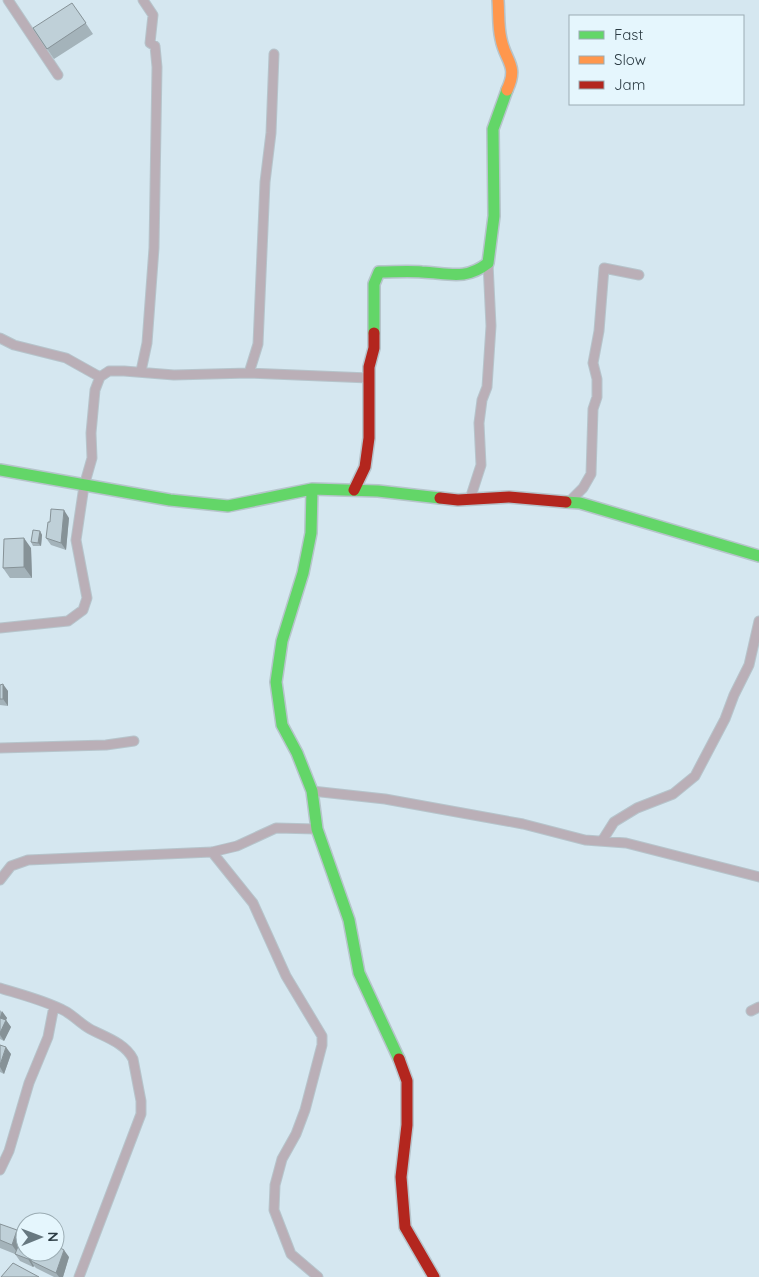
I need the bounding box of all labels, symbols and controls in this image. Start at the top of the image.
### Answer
legend [569,15,744,105]
text: Fast [614,25,643,44]
text: Slow [614,50,646,69]
text: Jam [614,75,645,94]
north arrow [15,1212,65,1262]
text: N [44,1231,62,1242]

